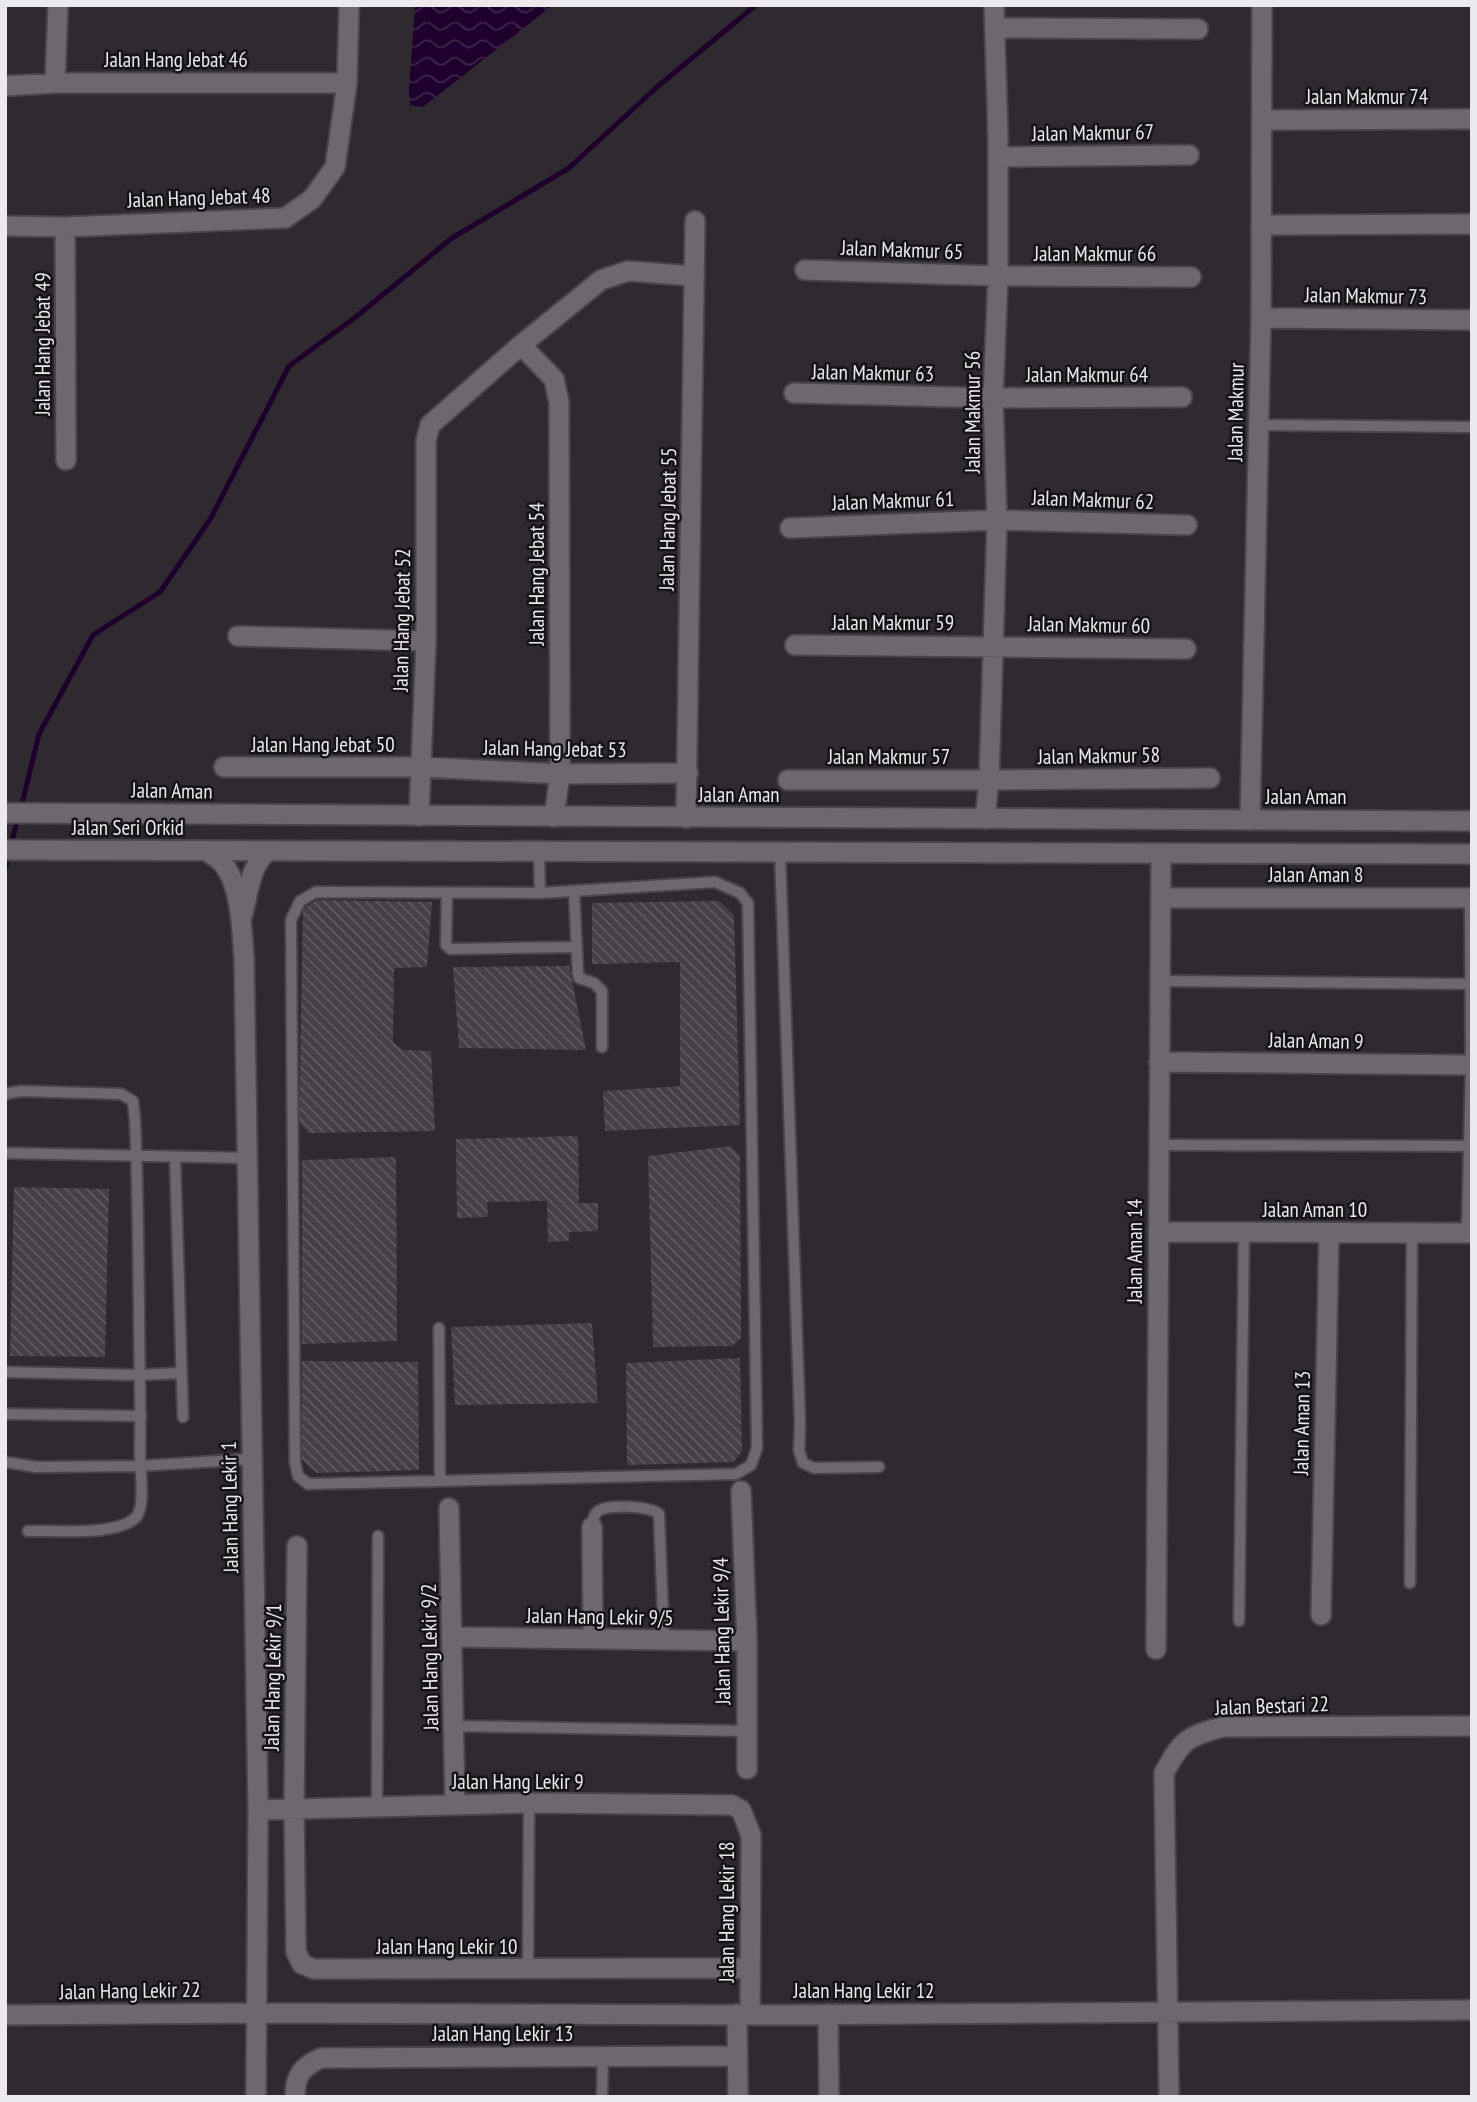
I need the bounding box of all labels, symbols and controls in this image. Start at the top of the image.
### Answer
street label: Jalan Hang Jebat 46 [103,46,248,73]
street label: Jalan Makmur 74 [1305,83,1429,110]
street label: Jalan Makmur 67 [1031,118,1154,147]
street label: Jalan Hang Jebat 48 [126,182,271,214]
street label: Jalan Makmur 65 [839,234,964,265]
street label: Jalan Makmur 66 [1033,240,1156,267]
street label: Jalan Hang Jebat 49 [29,272,56,417]
street label: Jalan Makmur 73 [1304,281,1427,310]
street label: Jalan Makmur 56 [959,351,986,474]
street label: Jalan Makmur 63 [811,358,934,387]
street label: Jalan Makmur 64 [1025,361,1149,388]
street label: Jalan Makmur [1221,362,1250,463]
street label: Jalan Hang Jebat 55 [653,447,682,592]
street label: Jalan Makmur 62 [1030,484,1155,515]
street label: Jalan Makmur 61 [830,485,955,516]
street label: Jalan Hang Jebat 54 [523,502,550,647]
street label: Jalan Hang Jebat 52 [387,548,416,693]
street label: Jalan Makmur 59 [831,609,954,636]
street label: Jalan Makmur 60 [1027,610,1150,639]
street label: Jalan Hang Jebat 50 [250,731,395,758]
street label: Jalan Hang Jebat 53 [482,734,627,763]
street label: Jalan Makmur 58 [1037,741,1160,770]
street label: Jalan Makmur 57 [827,743,950,770]
street label: Jalan Aman [130,776,213,805]
street label: Jalan Aman [697,781,780,808]
street label: Jalan Aman [1264,783,1347,810]
street label: Jalan Seri Orkid [71,814,184,841]
street label: Jalan Aman 8 [1268,861,1363,888]
street label: Jalan Aman 9 [1267,1026,1364,1055]
street label: Jalan Aman 10 [1262,1196,1367,1223]
street label: Jalan Aman 14 [1121,1198,1148,1304]
street label: Jalan Aman 13 [1287,1371,1316,1476]
street label: Jalan Hang Lekir 1 [215,1441,244,1574]
street label: Jalan Hang Lekir 9/4 [707,1557,736,1706]
street label: Jalan Hang Lekir 9/2 [415,1583,444,1732]
street label: Jalan Hang Lekir 9/5 [525,1602,674,1631]
street label: Jalan Hang Lekir 9/1 [258,1603,287,1752]
street label: Jalan Bestari 22 [1214,1690,1329,1721]
street label: Jalan Hang Lekir 9 [451,1768,584,1795]
street label: Jalan Hang Lekir 18 [713,1841,740,1984]
street label: Jalan Hang Lekir 10 [375,1933,518,1960]
street label: Jalan Hang Lekir 22 [58,1976,201,2005]
street label: Jalan Hang Lekir 12 [792,1977,935,2004]
street label: Jalan Hang Lekir 13 [431,2020,574,2047]

